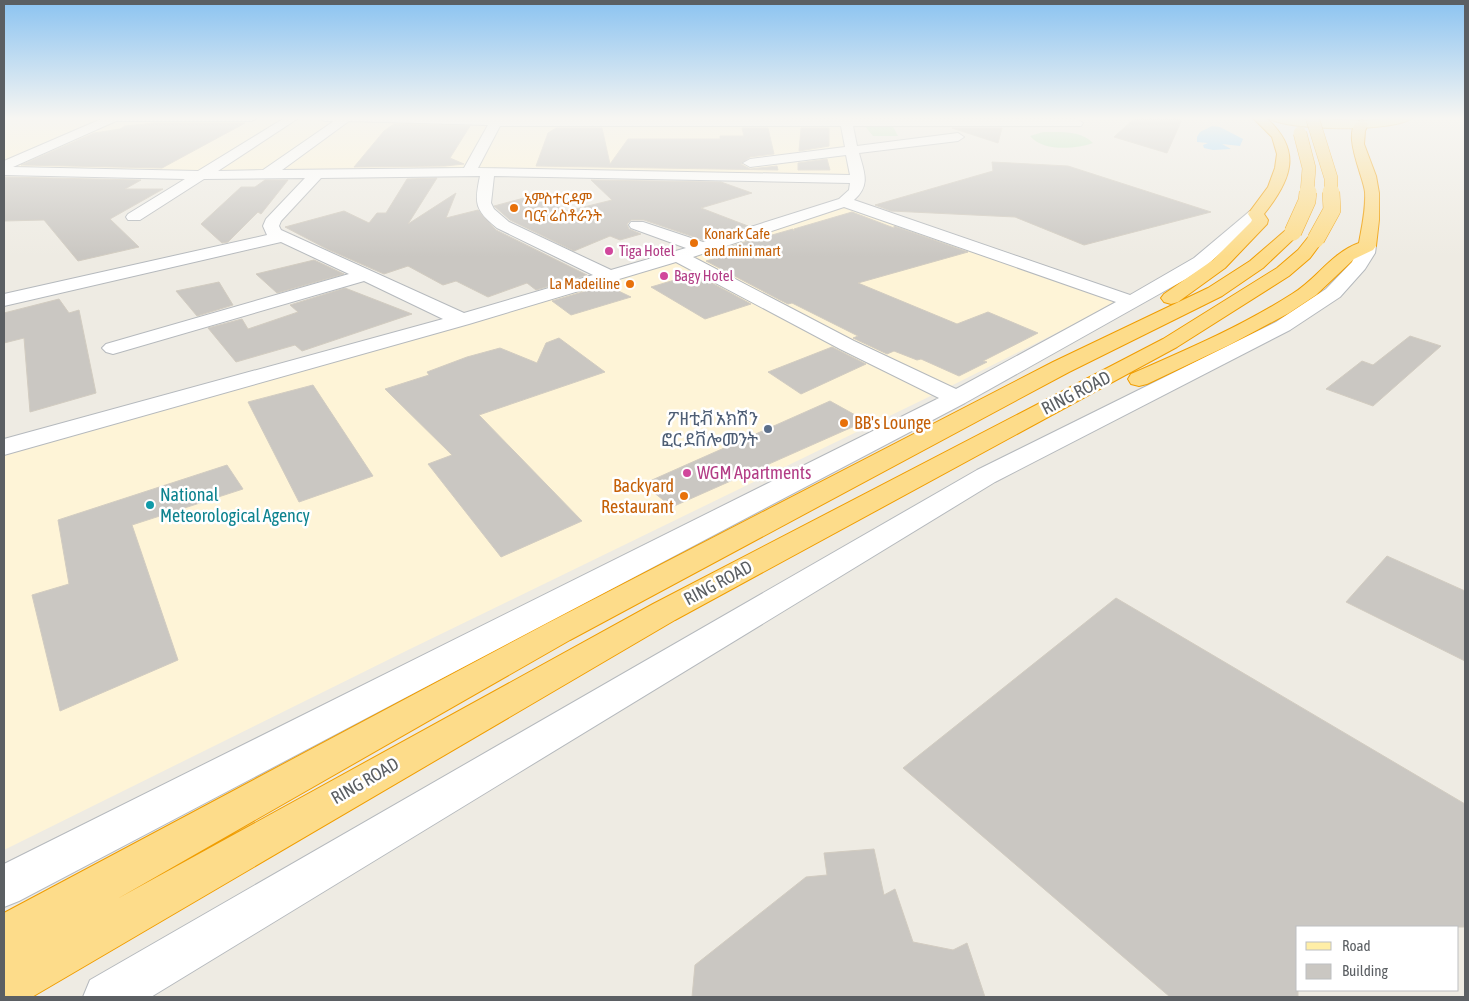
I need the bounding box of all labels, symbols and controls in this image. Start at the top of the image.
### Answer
place label: አምስተርዳም ባርና ሬስቶራንት [524,190,602,224]
marker: አምስተርዳም ባርና ሬስቶራንት [508,202,520,214]
place label: Konark Cafe and mini mart [704,225,781,259]
marker: Konark Cafe and mini mart [688,237,700,249]
place label: Tiga Hotel [619,242,675,259]
marker: Tiga Hotel [603,245,615,257]
place label: Bagy Hotel [674,267,734,284]
marker: Bagy Hotel [658,270,670,282]
place label: La Madeiline [549,275,620,292]
marker: La Madeiline [624,278,636,290]
street label: RING ROAD [1038,366,1114,419]
place label: ፖዘቲቭ አክሽን ፎር ደቨሎመንት [661,408,758,450]
place label: BB's Lounge [854,412,931,433]
marker: BB's Lounge [838,417,850,429]
marker: ፖዘቲቭ አክሽን ፎር ደቨሎመንት [762,423,774,435]
place label: WGM Apartments [697,462,811,483]
marker: WGM Apartments [681,467,693,479]
place label: Backyard Restaurant [601,475,674,517]
place label: National Meteorological Agency [160,484,310,526]
marker: Backyard Restaurant [678,490,690,502]
marker: National Meteorological Agency [144,499,156,511]
street label: RING ROAD [680,556,756,609]
street label: RING ROAD [327,753,402,808]
legend [1296,926,1459,991]
text: Road [1342,937,1371,954]
text: Building [1342,962,1388,979]

